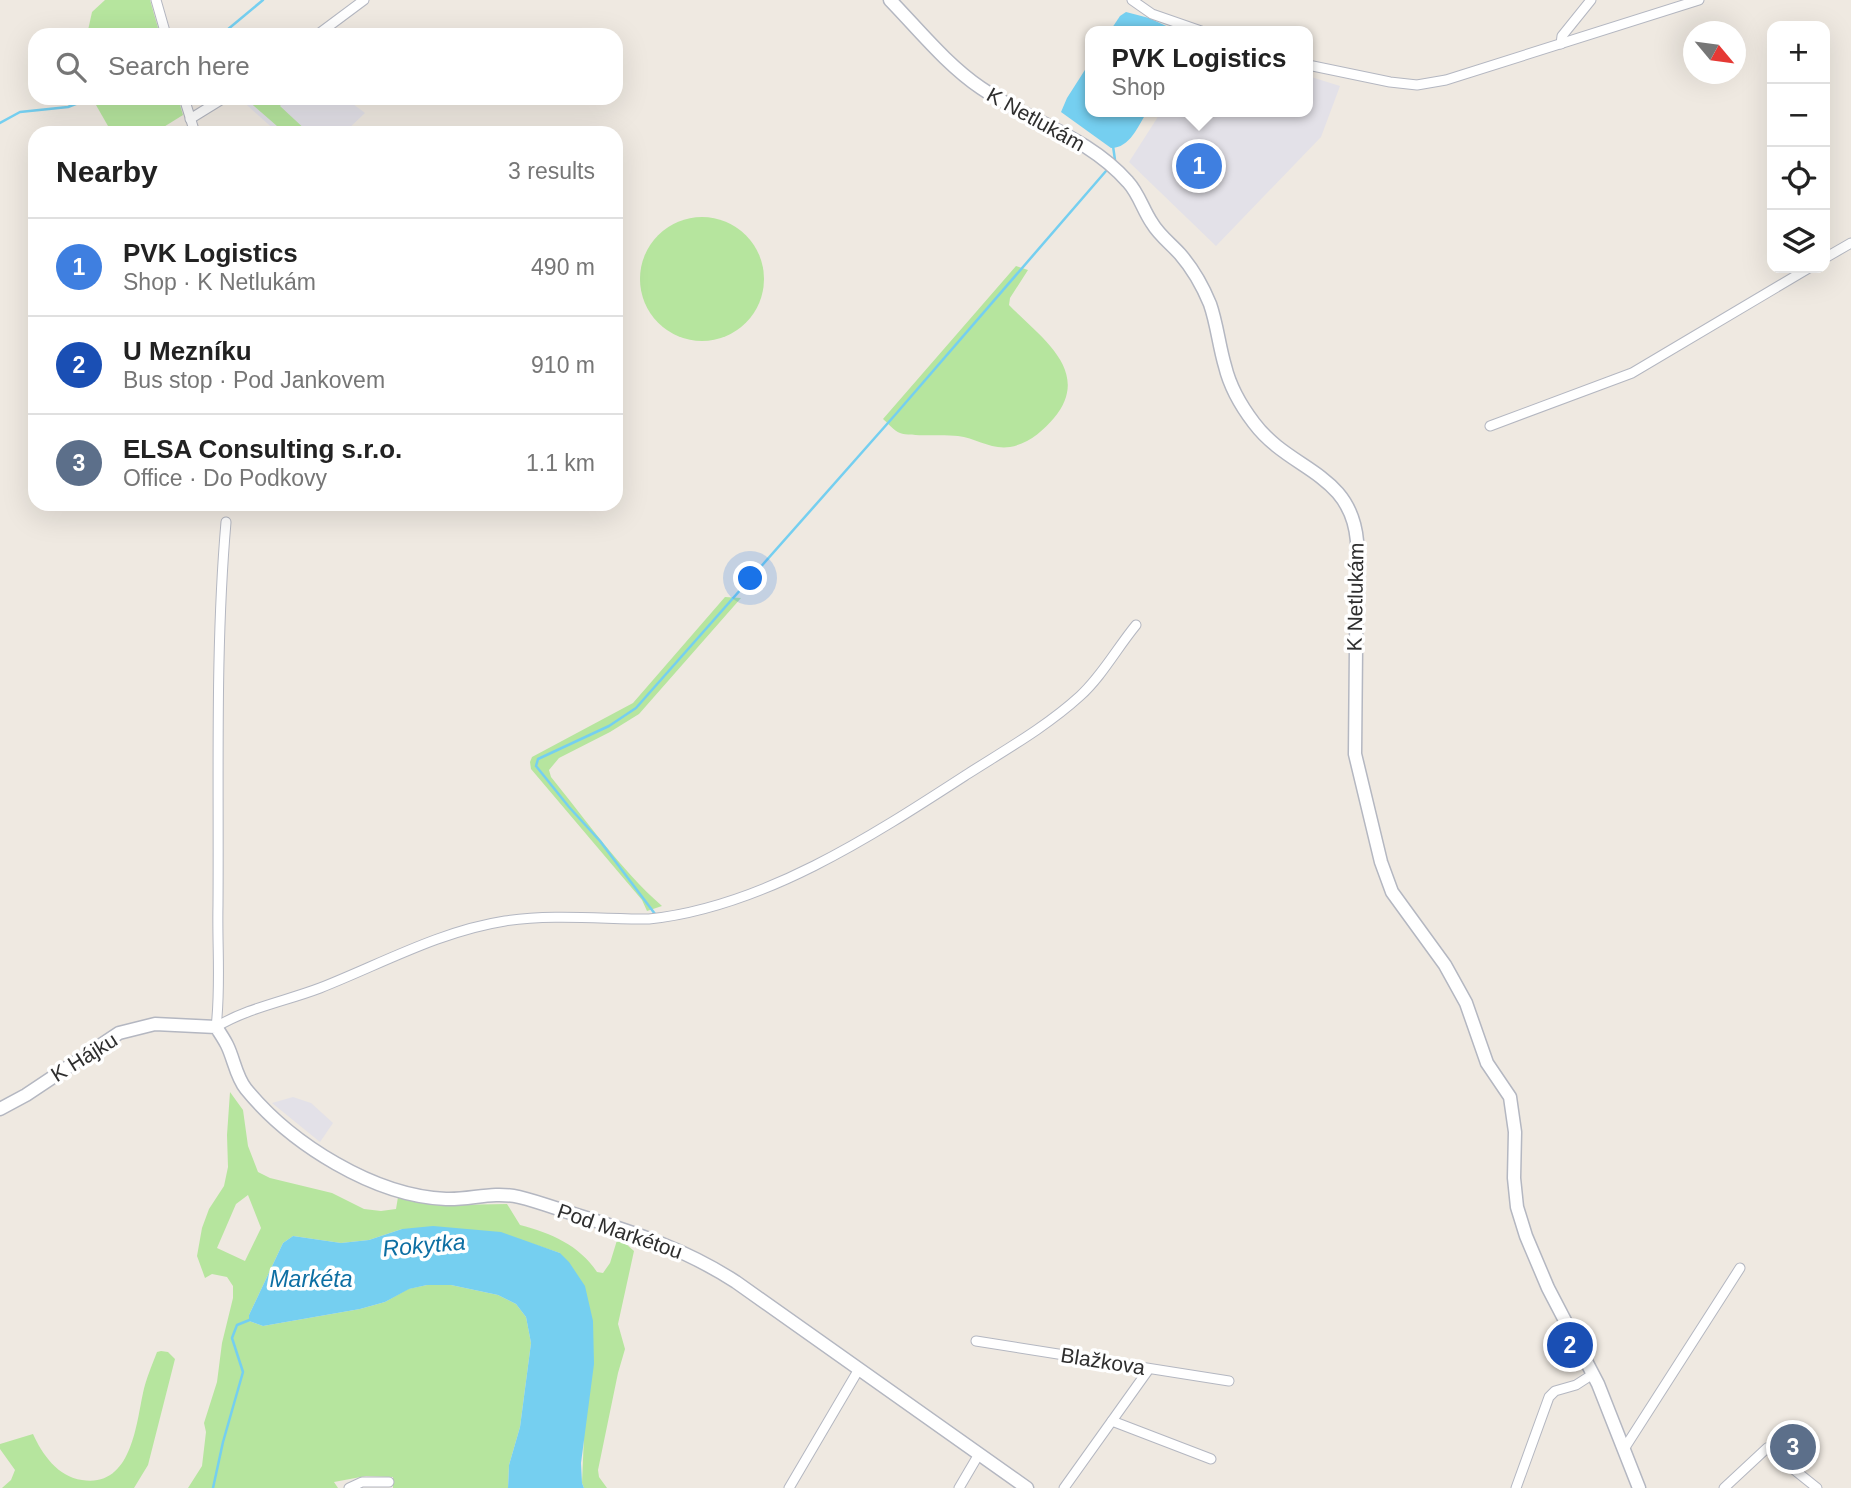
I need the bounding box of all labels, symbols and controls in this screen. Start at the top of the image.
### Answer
north arrow [1683,21,1746,84]
map controls [1767,21,1830,273]
button: + [1767,21,1830,84]
popup [1085,26,1313,117]
search box [28,28,623,105]
text: PVK Logistics [1112,43,1286,73]
icon: search [52,48,90,86]
text: Search here [108,51,250,81]
text: Shop [1112,74,1165,100]
street label: K Netlukám [983,83,1089,155]
button: − [1767,84,1830,147]
pin: 1 [1176,140,1222,192]
button: locate [1767,147,1830,210]
text: Nearby [56,155,158,188]
text: 3 results [508,158,595,184]
button: layers [1767,210,1830,273]
text: PVK Logistics [123,238,298,268]
text: 1 [73,254,85,280]
text: 490 m [531,254,595,280]
text: Shop · K Netlukám [123,269,316,295]
text: U Mezníku [123,336,252,366]
text: 2 [73,352,85,378]
text: 910 m [531,352,595,378]
text: Bus stop · Pod Jankovem [123,367,385,393]
text: ELSA Consulting s.r.o. [123,434,402,464]
text: 3 [73,450,85,476]
text: 1.1 km [526,450,595,476]
text: Office · Do Podkovy [123,465,327,491]
street label: K Netlukám [1343,543,1367,651]
your location [733,561,767,595]
street label: K Hájku [47,1028,121,1086]
street label: Pod Markétou [554,1199,686,1263]
water label: Rokytka [381,1228,467,1262]
water label: Markéta [269,1266,353,1292]
pin: 2 [1547,1319,1593,1371]
street label: Blažkova [1059,1343,1147,1379]
pin: 3 [1770,1421,1816,1473]

